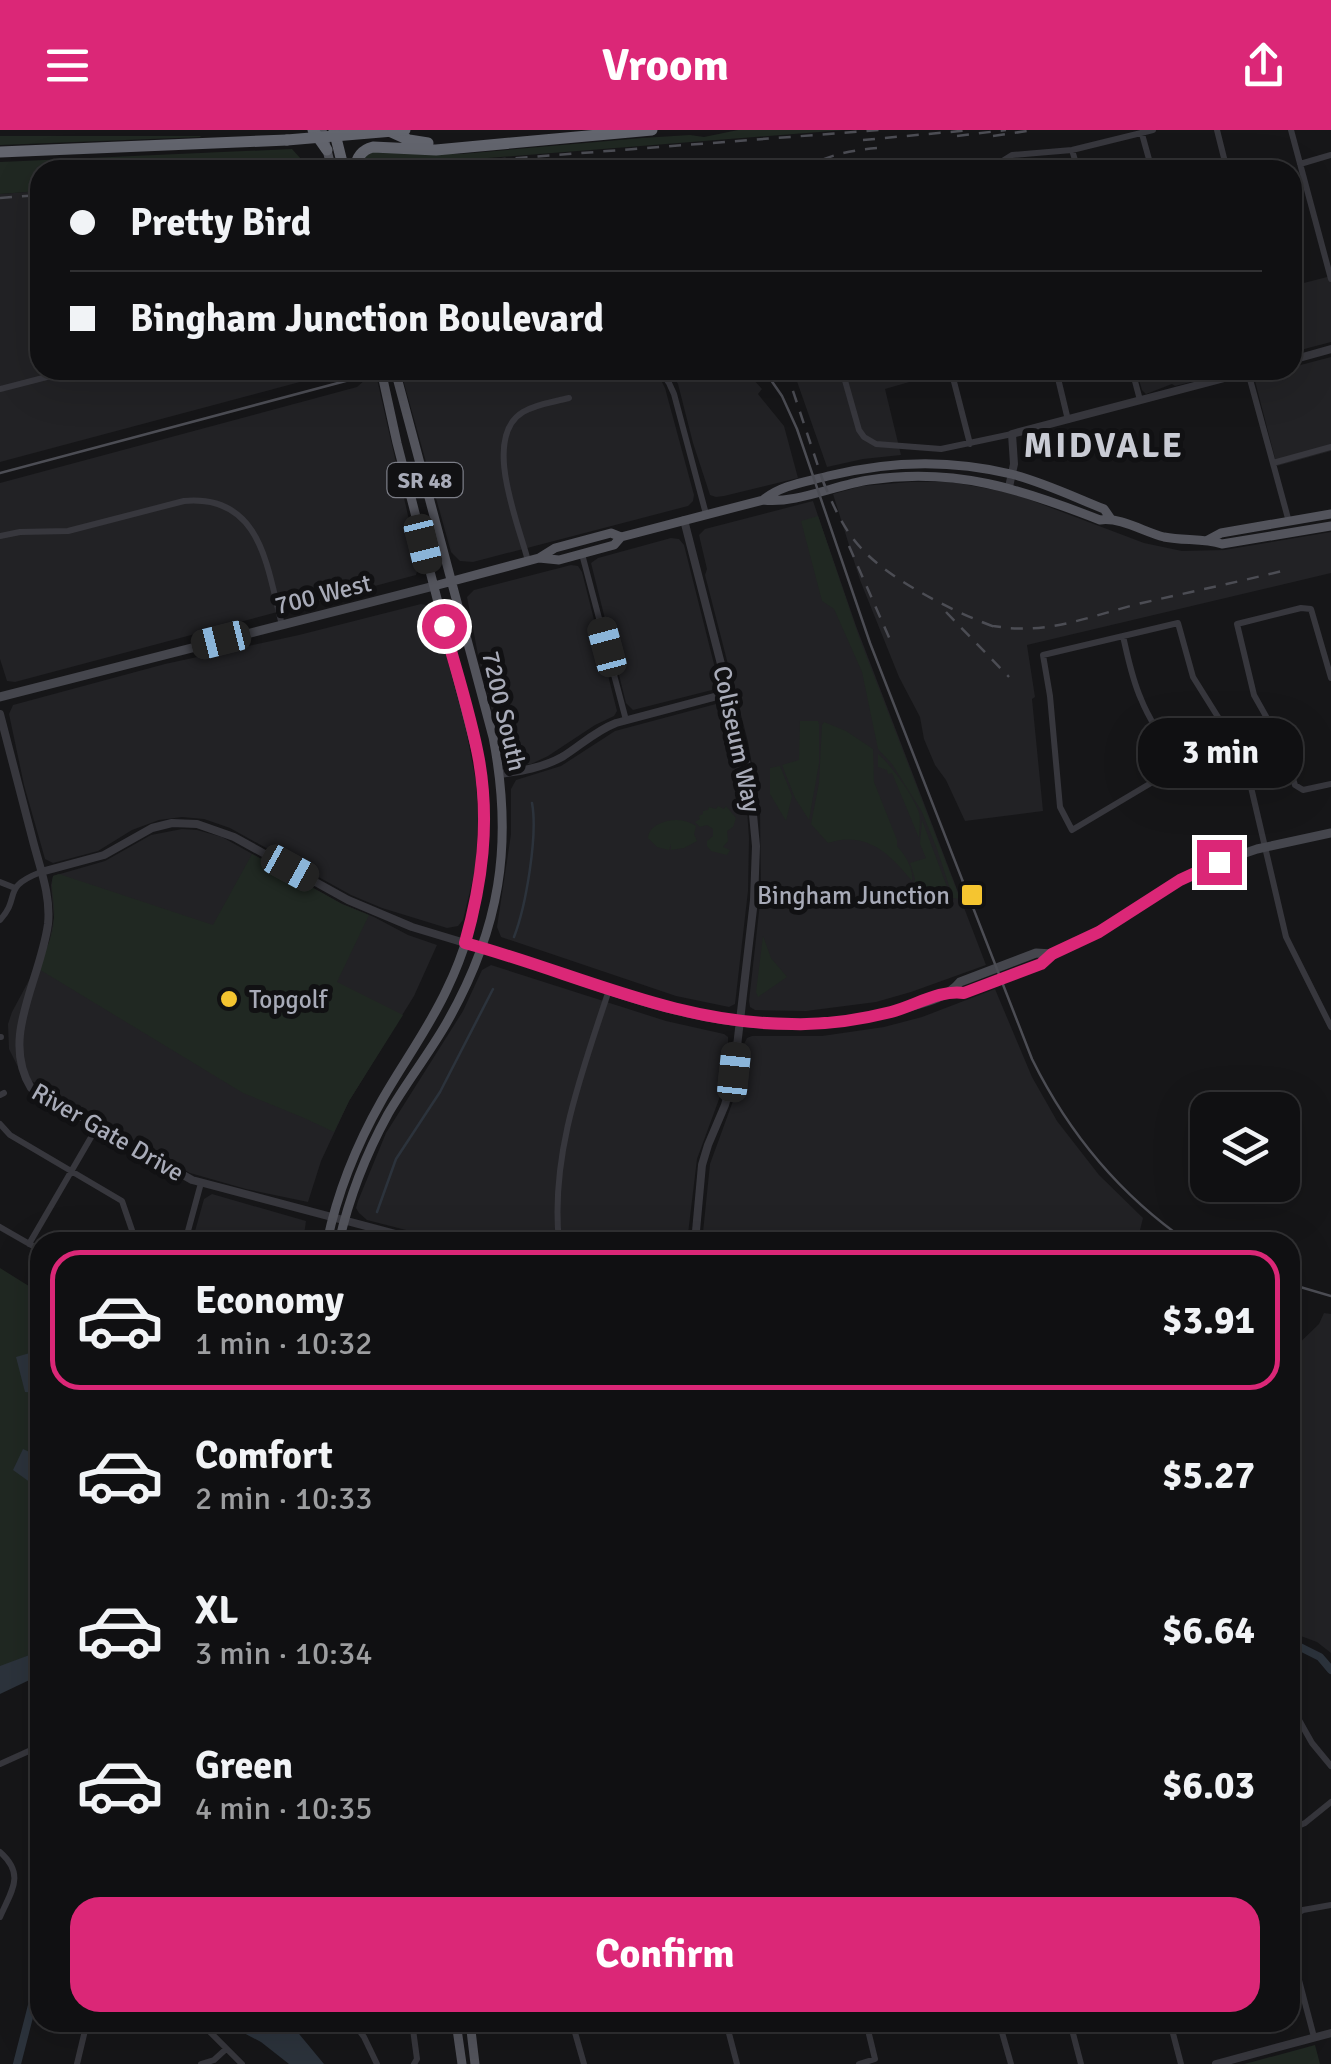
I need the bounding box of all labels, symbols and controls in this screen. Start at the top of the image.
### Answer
icon: menu [40,38,95,93]
text: Vroom [602,38,729,93]
icon: share [1236,38,1291,93]
text: Pretty Bird [130,199,311,246]
text: Bingham Junction Boulevard [130,295,604,342]
district label: MIDVALE [1024,424,1184,467]
road number: SR 48 [388,463,462,497]
car [401,511,445,577]
street label: 700 West [271,567,375,621]
route start [422,604,467,649]
car [585,614,629,680]
car [188,618,254,662]
street label: 7200 South [475,648,533,774]
street label: Coliseum Way [706,663,768,815]
callout: 3 min [1136,717,1302,787]
text: 3 min [1182,733,1259,772]
car [256,840,324,896]
route end [1197,840,1242,885]
place label: Bingham Junction [757,880,950,911]
marker: Bingham Junction [959,882,985,908]
place label: Topgolf [249,984,329,1015]
marker: Topgolf [218,988,240,1010]
car [716,1041,752,1103]
street label: River Gate Drive [26,1076,190,1188]
map controls [1190,1092,1300,1202]
button: layers [1190,1092,1300,1202]
icon: car [75,1275,165,1365]
text: Economy [195,1277,344,1324]
text: $3.91 [1162,1297,1255,1344]
text: 1 min · 10:32 [195,1324,373,1363]
icon: car [75,1430,165,1520]
text: Comfort [195,1432,333,1479]
text: $5.27 [1162,1452,1255,1499]
text: 2 min · 10:33 [195,1479,373,1518]
icon: car [75,1585,165,1675]
text: XL [195,1587,238,1634]
text: $6.64 [1162,1607,1255,1654]
text: 3 min · 10:34 [195,1634,373,1673]
icon: car [75,1740,165,1830]
text: Green [195,1742,293,1789]
text: $6.03 [1162,1762,1255,1809]
text: 4 min · 10:35 [195,1789,373,1828]
button: Confirm [70,1897,1260,2012]

